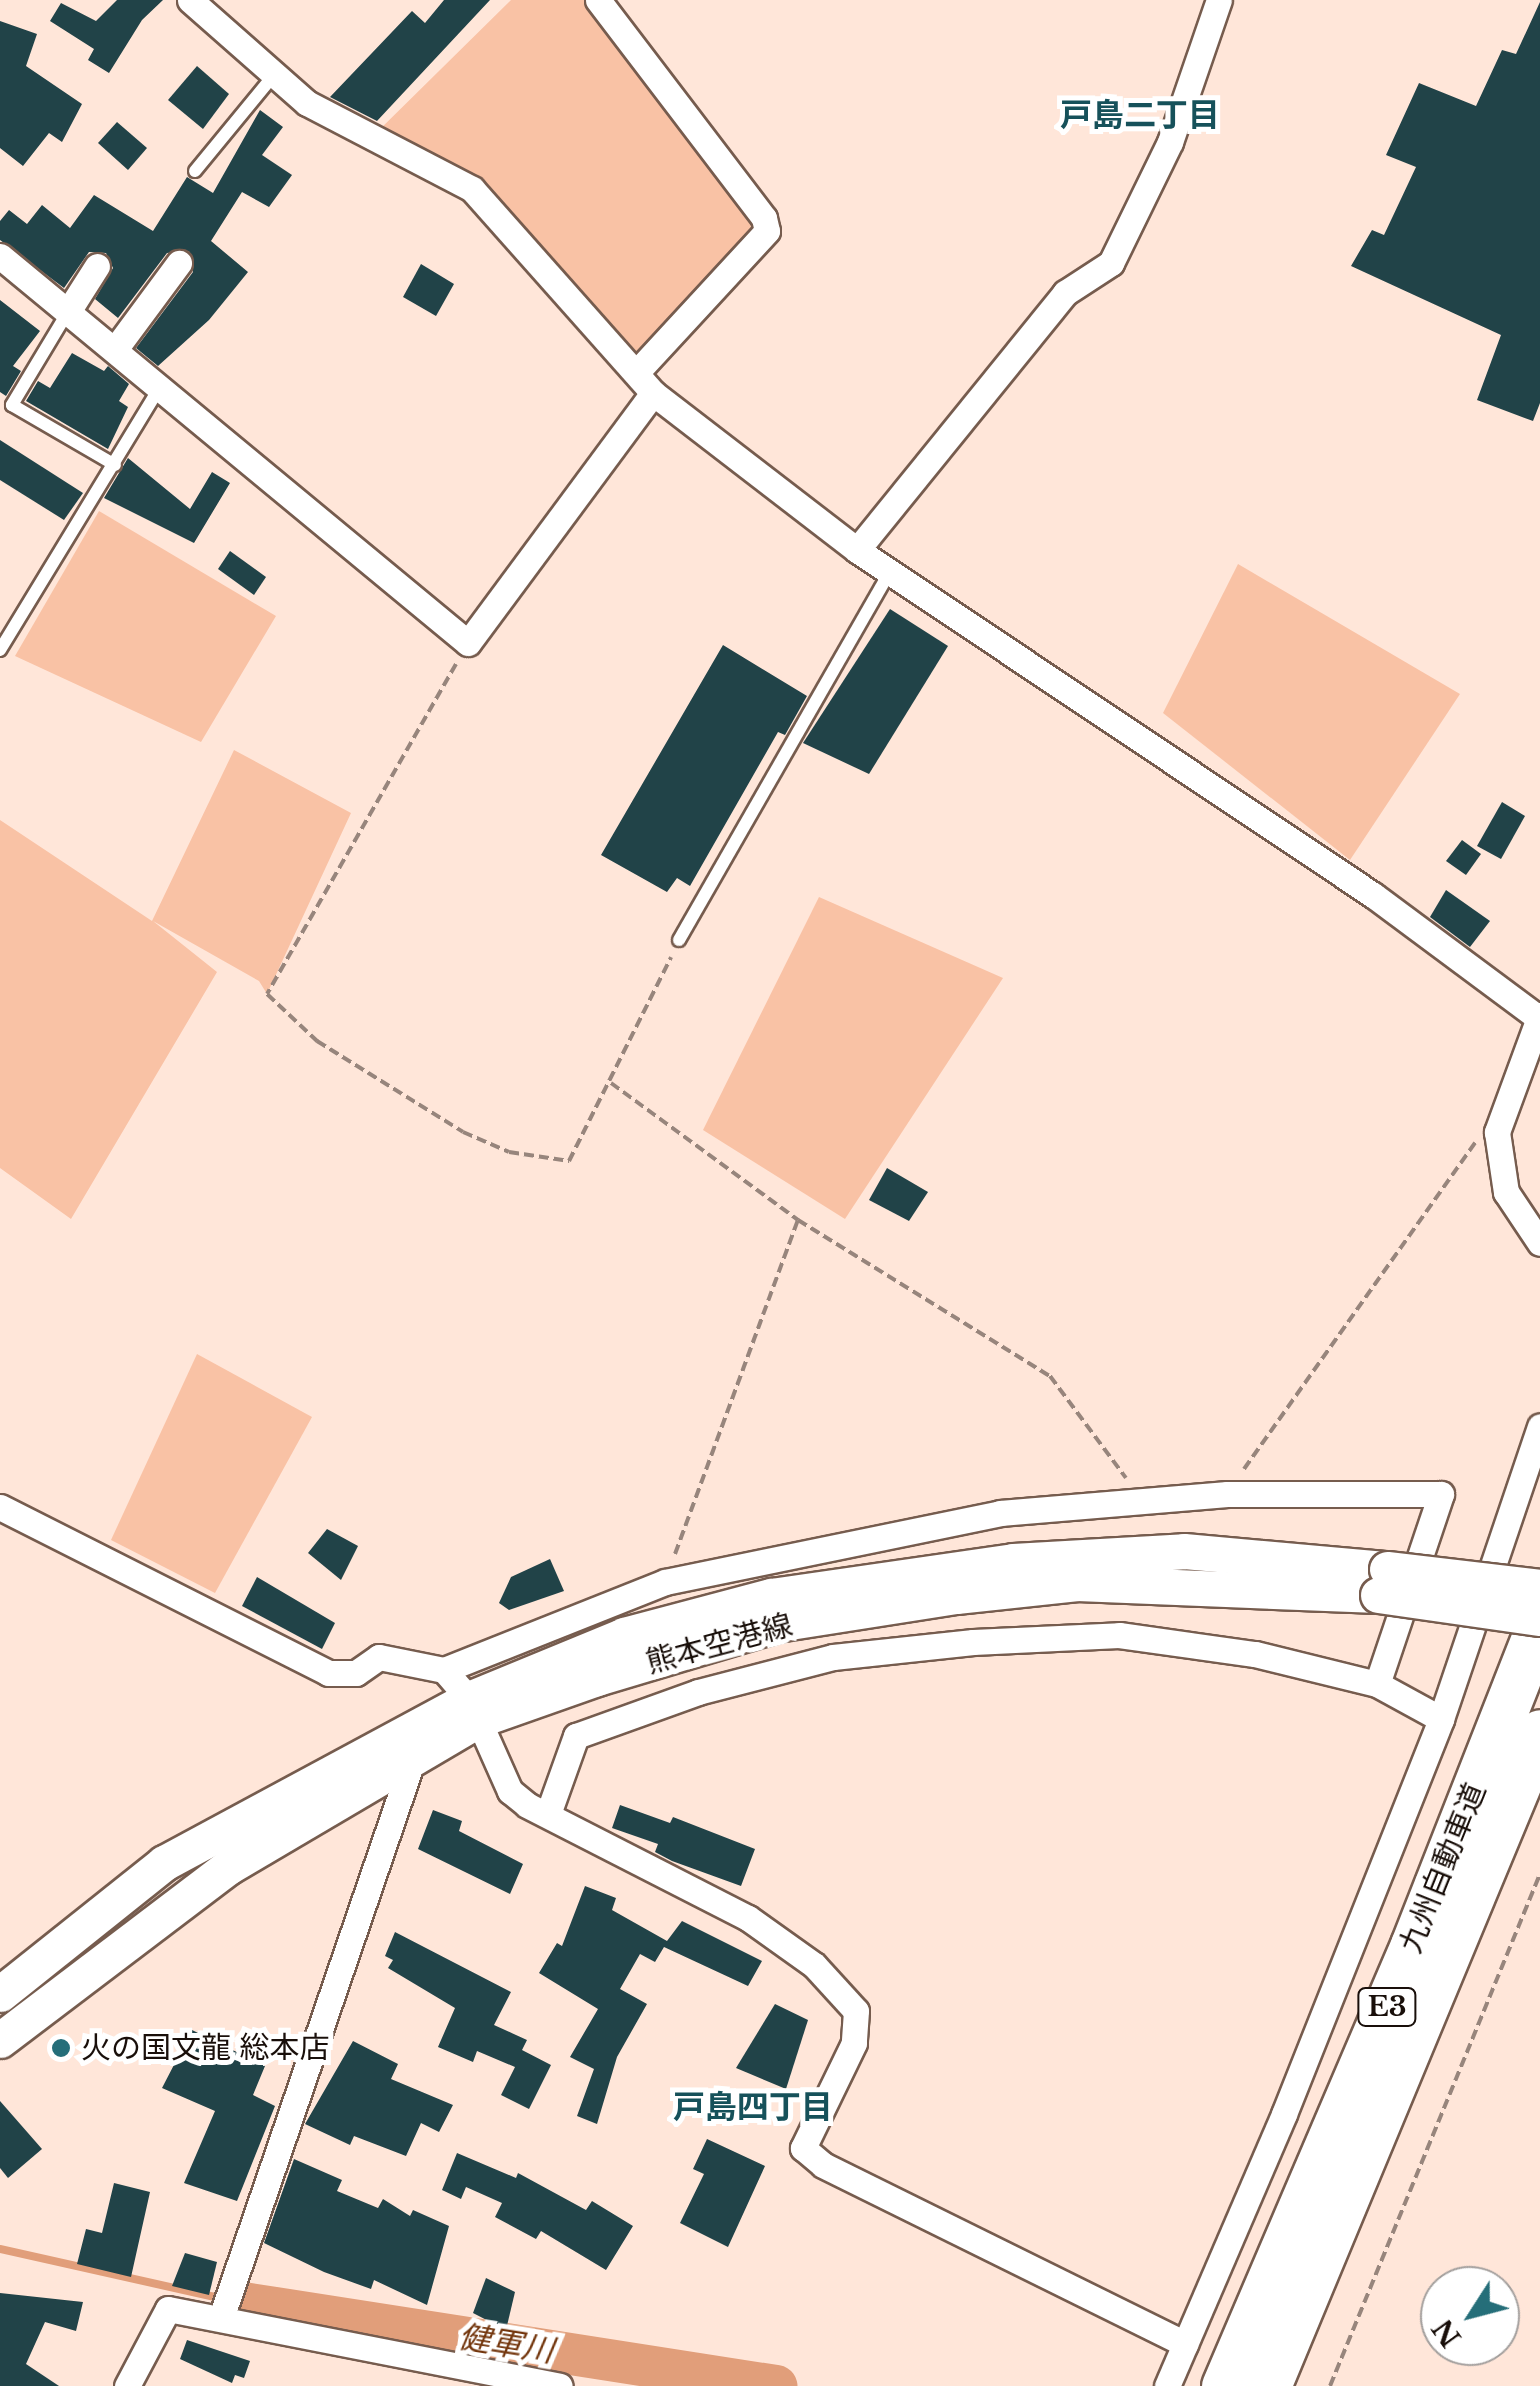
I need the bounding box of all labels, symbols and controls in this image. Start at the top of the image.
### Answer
district label: 戸島二丁目 [1060,96,1220,134]
street label: 熊本空港線 [642,1607,796,1681]
street label: 九州自動車道 [1393,1778,1493,1958]
road number: E3 [1357,1984,1417,2030]
place label: 火の国文龍 総本店 [81,2030,330,2066]
marker: 火の国文龍 総本店 [50,2037,72,2059]
district label: 戸島四丁目 [673,2088,833,2126]
north arrow [1420,2266,1520,2366]
text: N [1425,2312,1469,2354]
water label: 健軍川 [456,2318,556,2370]

